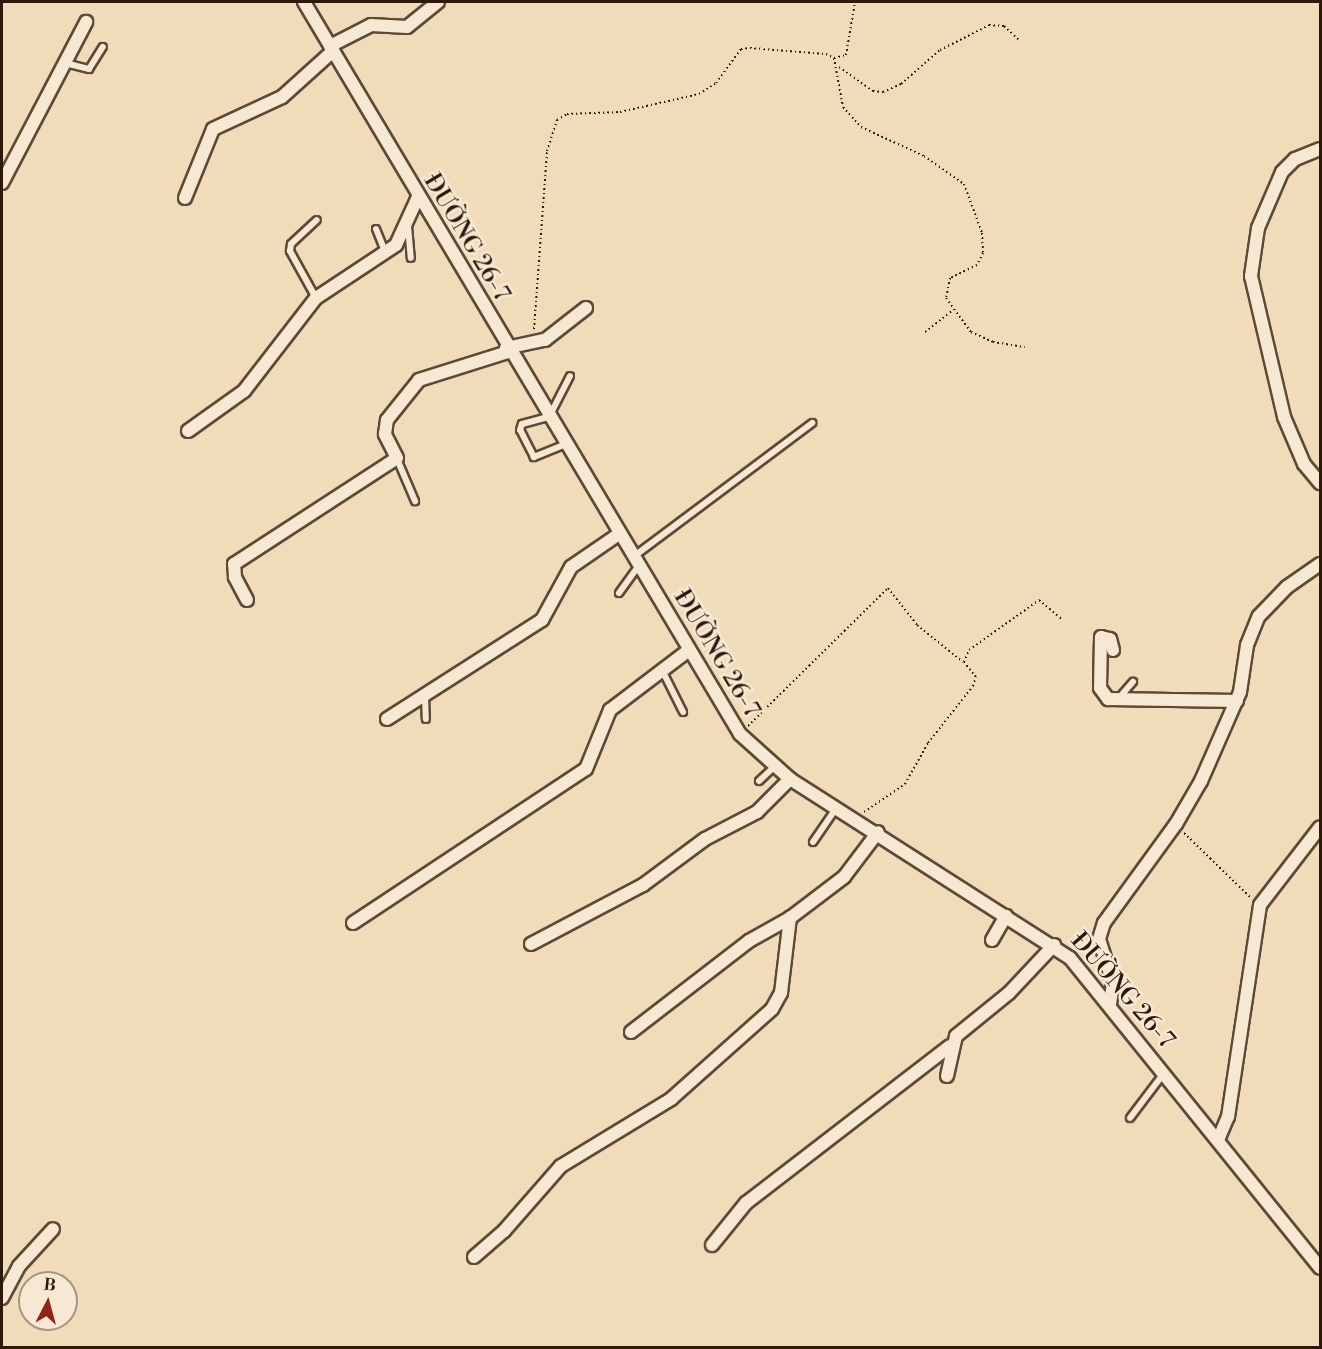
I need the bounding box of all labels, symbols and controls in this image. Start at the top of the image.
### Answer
street label: ĐƯỜNG 26-7 [417,169,515,307]
street label: ĐƯỜNG 26-7 [667,585,765,723]
street label: ĐƯỜNG 26-7 [1064,927,1180,1055]
north arrow [18,1271,78,1331]
text: B [43,1275,57,1296]

